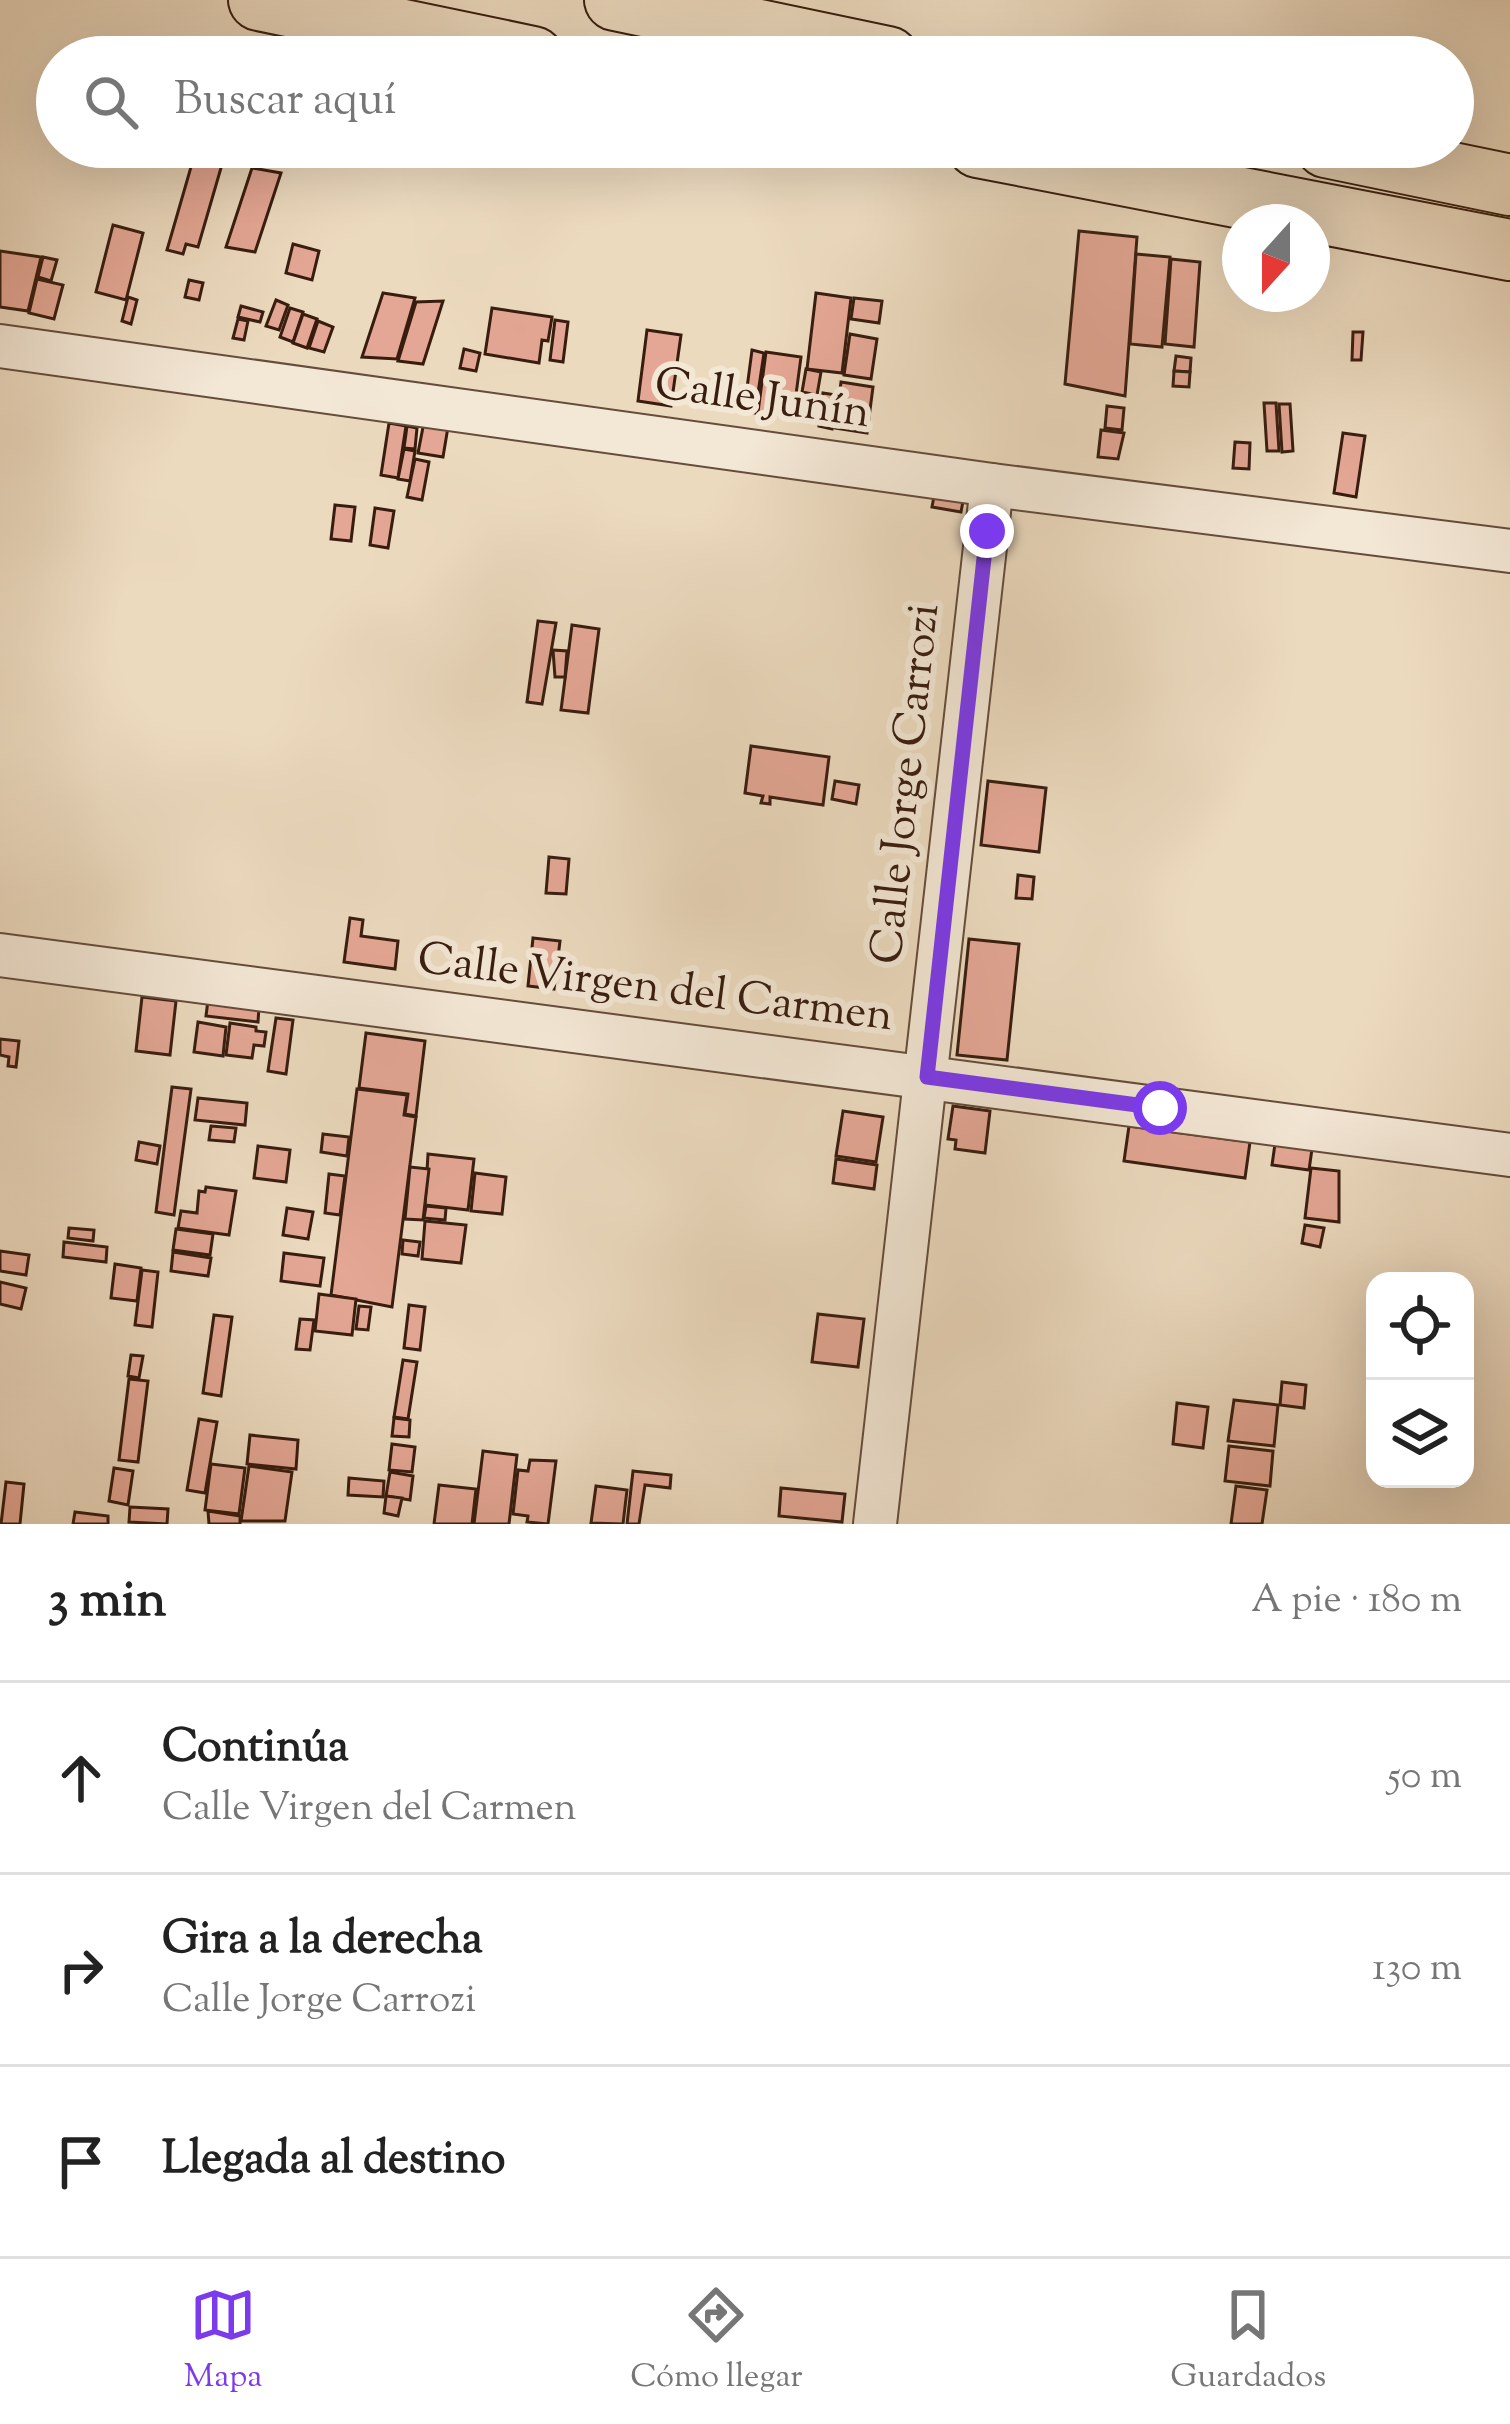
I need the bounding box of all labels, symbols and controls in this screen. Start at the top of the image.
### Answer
search box [36,36,1474,168]
icon: search [78,69,144,135]
text: Buscar aquí [174,70,396,135]
north arrow [1222,204,1330,312]
street label: Calle Junín [650,354,874,448]
route end [960,504,1014,558]
street label: Calle Jorge Carrozi [857,600,959,968]
street label: Calle Virgen del Carmen [414,929,896,1051]
route start [1133,1081,1187,1135]
map controls [1366,1272,1474,1488]
button: locate [1366,1272,1474,1380]
button: layers [1366,1380,1474,1488]
text: 3 min [48,1566,166,1639]
text: A pie · 180 m [1251,1574,1462,1630]
text: Continúa [162,1717,349,1782]
icon: ahead [48,1745,114,1811]
text: 50 m [1387,1750,1462,1806]
text: Calle Virgen del Carmen [162,1782,577,1838]
text: Gira a la derecha [162,1909,483,1974]
icon: right [48,1937,114,2003]
text: 130 m [1372,1942,1462,1998]
text: Calle Jorge Carrozi [162,1974,476,2030]
icon: arrive [48,2129,114,2195]
text: Llegada al destino [162,2129,506,2194]
tab: Mapa [184,2282,263,2402]
tab: Cómo llegar [630,2282,803,2402]
tab: Guardados [1170,2282,1326,2402]

